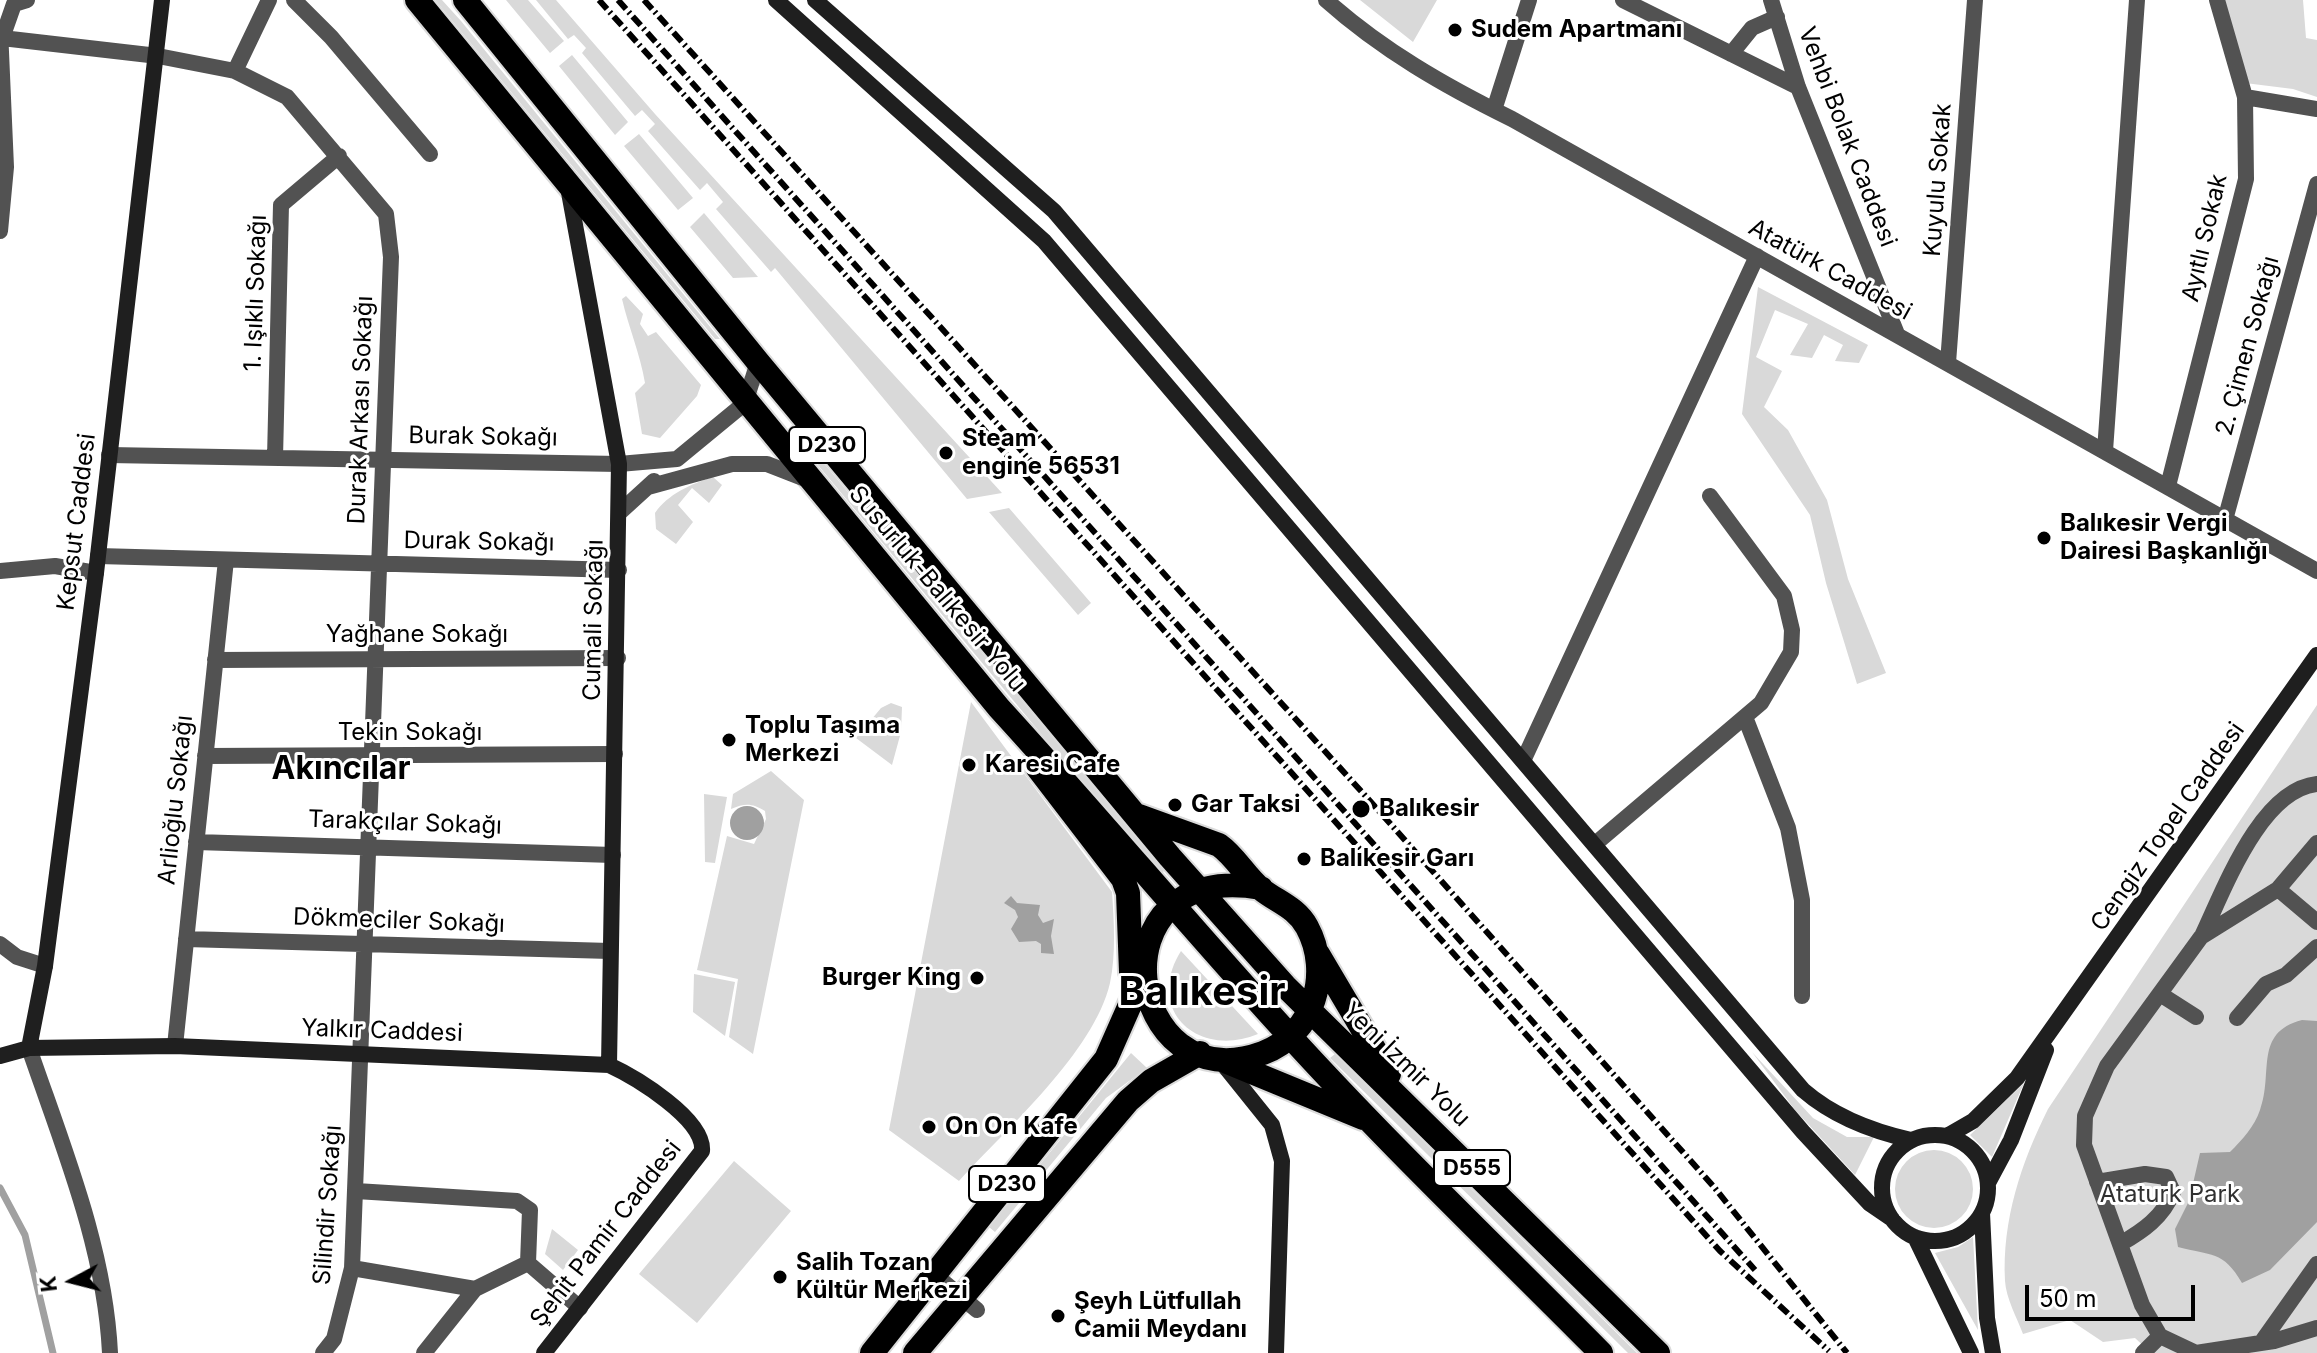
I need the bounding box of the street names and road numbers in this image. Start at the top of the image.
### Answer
street label: Vehbi Bolak Caddesi [1792,23,1902,251]
street label: Kuyulu Sokak [1918,102,1958,258]
street label: Ayıtlı Sokak [2176,171,2234,305]
street label: Atatürk Caddesi [1744,213,1916,327]
street label: 1. Işıklı Sokağı [239,214,273,372]
street label: 2. Çimen Sokağı [2210,253,2286,439]
street label: Durak Arkası Sokağı [343,295,379,525]
street label: Burak Sokağı [408,421,558,453]
road number: D230 [789,427,865,463]
street label: Kepsut Caddesi [52,432,102,612]
street label: Susurluk-Balıkesir Yolu [843,480,1031,698]
street label: Durak Sokağı [403,526,555,558]
street label: Cumali Sokağı [578,539,610,701]
street label: Yağhane Sokağı [326,621,508,649]
street label: Arlioğlu Sokağı [153,714,199,886]
street label: Cengiz Topel Caddesi [2085,717,2251,937]
street label: Tekin Sokağı [338,719,482,747]
street label: Tarakçılar Sokağı [308,805,502,841]
street label: Dökmeciler Sokağı [293,903,505,939]
street label: Yeni İzmir Yolu [1336,997,1476,1133]
street label: Yalkır Caddesi [301,1014,463,1048]
street label: Silindir Sokağı [308,1124,348,1286]
street label: Şehit Pamir Caddesi [524,1135,688,1333]
road number: D555 [1434,1150,1510,1186]
road number: D230 [969,1166,1045,1202]

